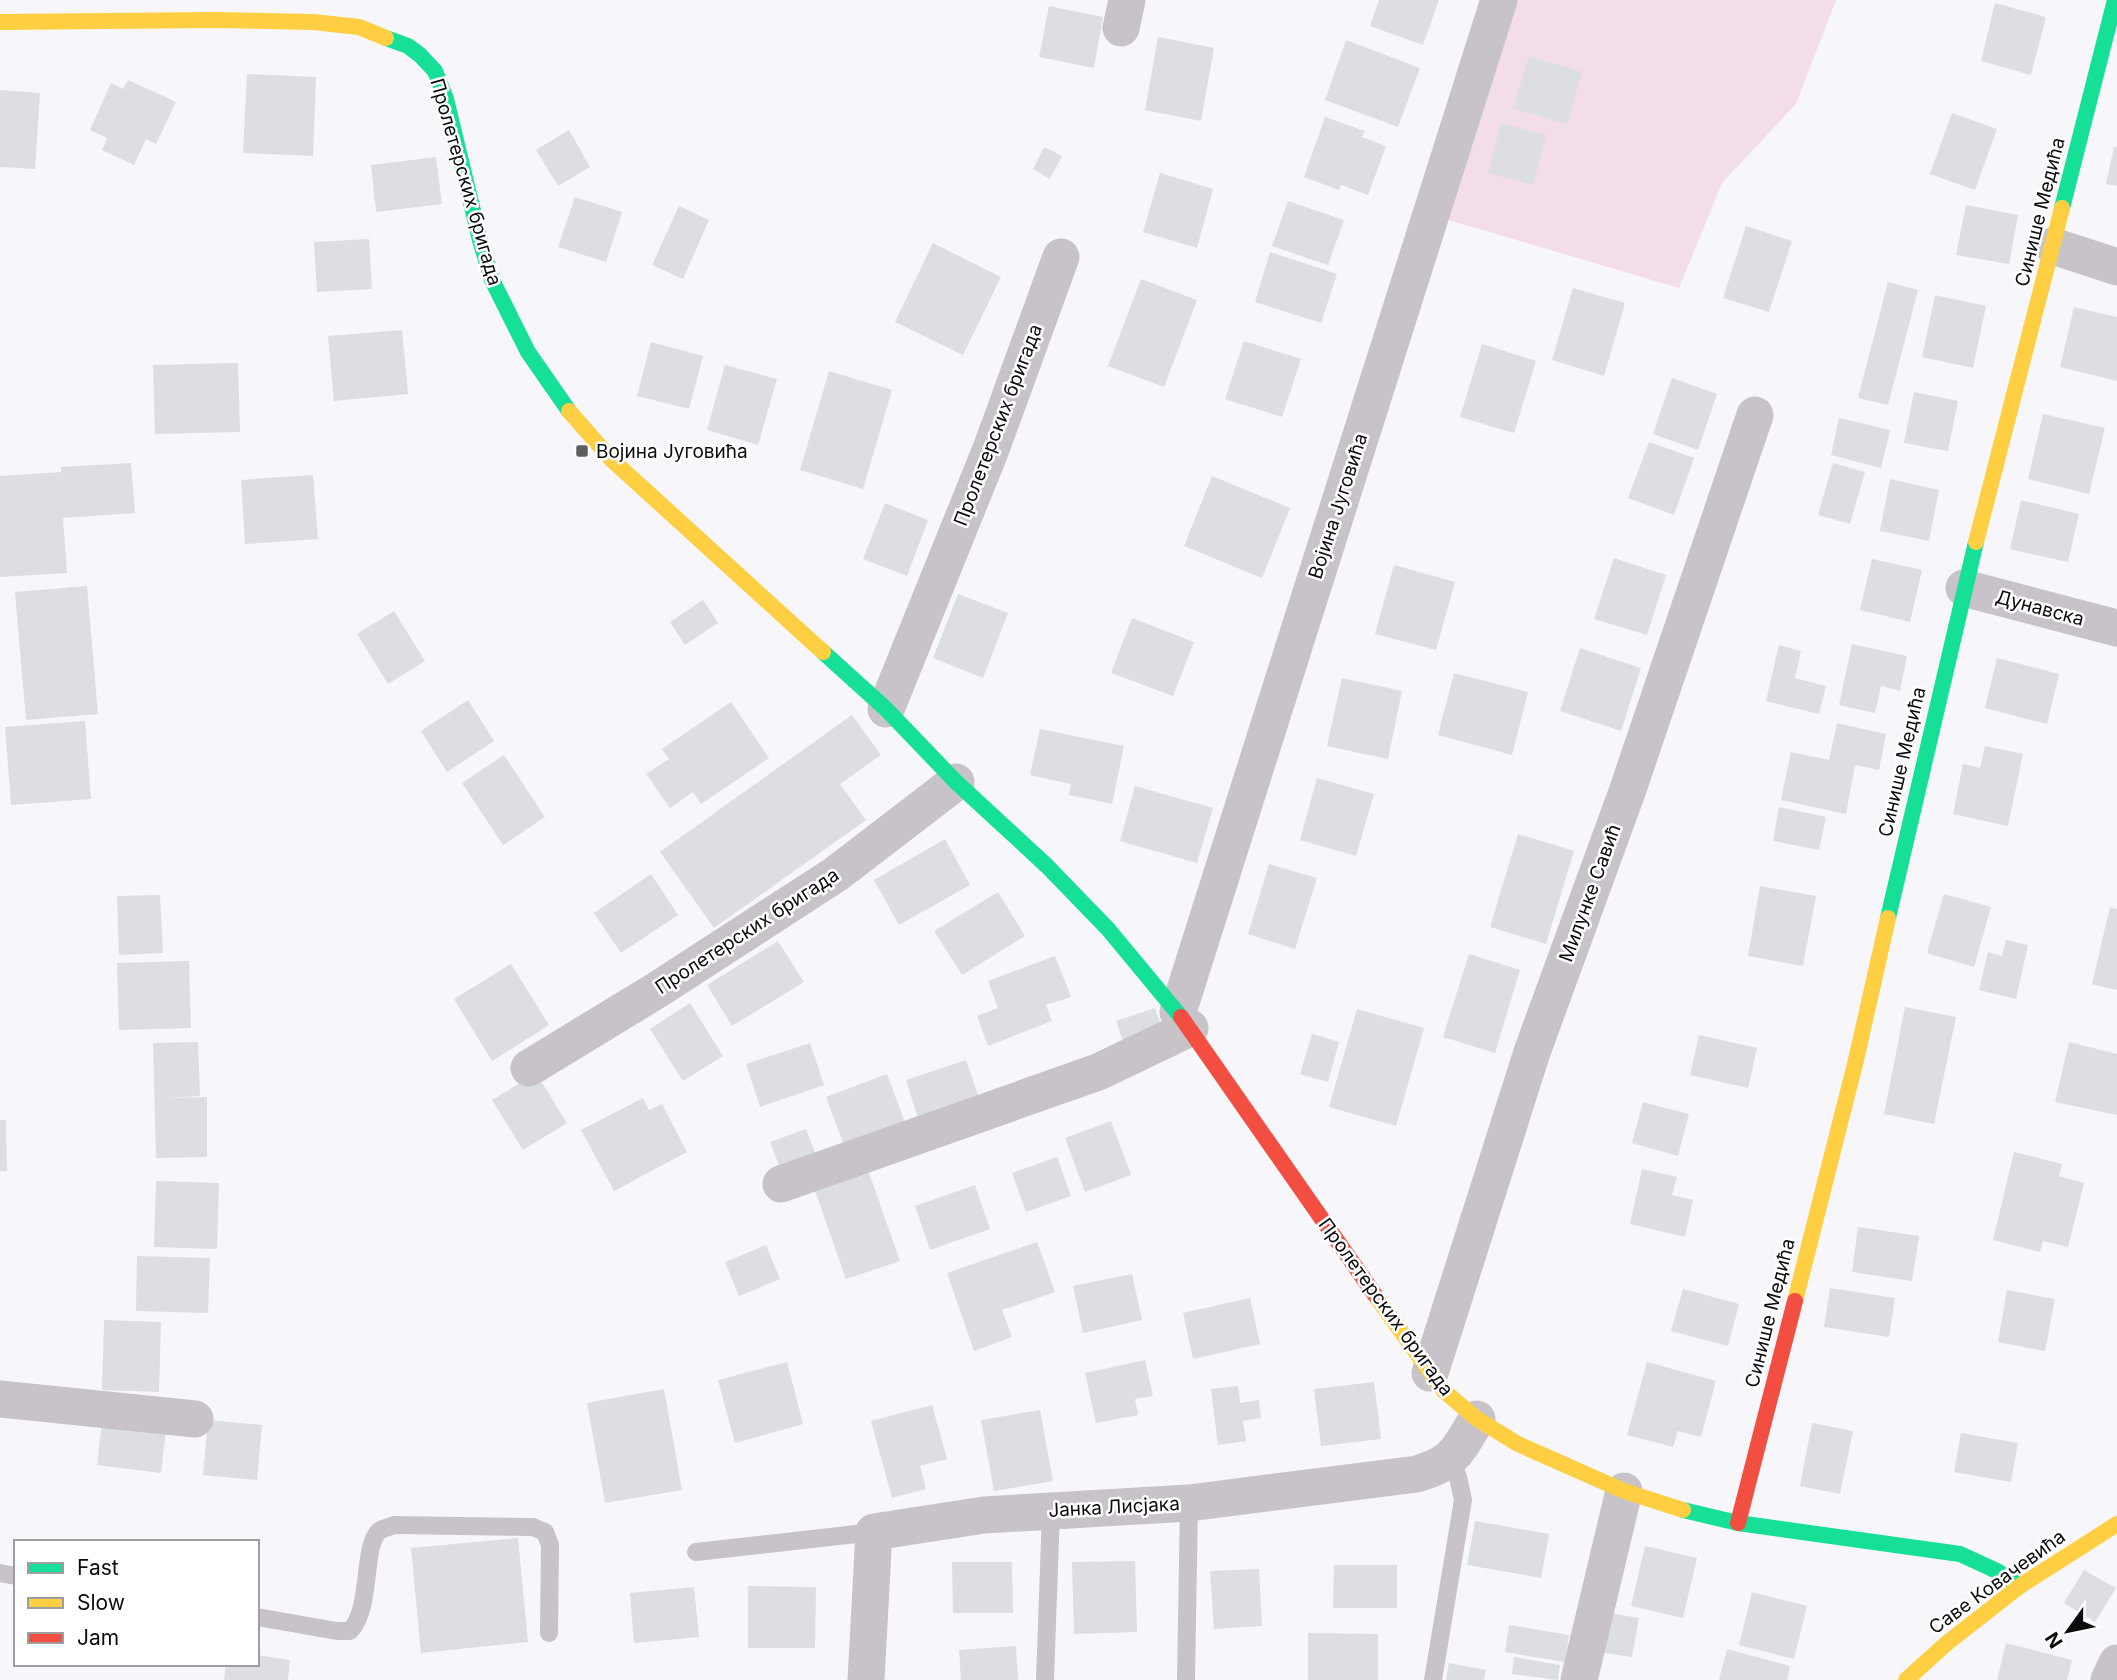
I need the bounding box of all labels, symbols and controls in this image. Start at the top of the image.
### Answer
street label: Пролетерских бригада [425,76,507,288]
street label: Синише Медића [2010,135,2070,289]
street label: Пролетерских бригада [949,321,1047,529]
street label: Војина Југовића [1304,430,1372,582]
place label: Војина Југовића [596,440,748,463]
marker: Војина Југовића [574,443,590,459]
street label: Дунавска [1993,585,2087,631]
street label: Синише Медића [1874,685,1930,839]
street label: Милунке Савић [1554,821,1626,965]
street label: Пролетерских бригада [651,863,843,999]
street label: Пролетерских бригада [1314,1214,1458,1400]
street label: Синише Медића [1740,1236,1800,1390]
street label: Јанка Лисјака [1048,1492,1180,1522]
street label: Саве Ковачевића [1925,1525,2069,1639]
legend [14,1540,259,1666]
text: Fast [77,1555,119,1580]
text: Slow [77,1590,125,1615]
north arrow [2033,1596,2103,1666]
text: Jam [77,1625,119,1650]
text: N [2041,1628,2068,1652]

